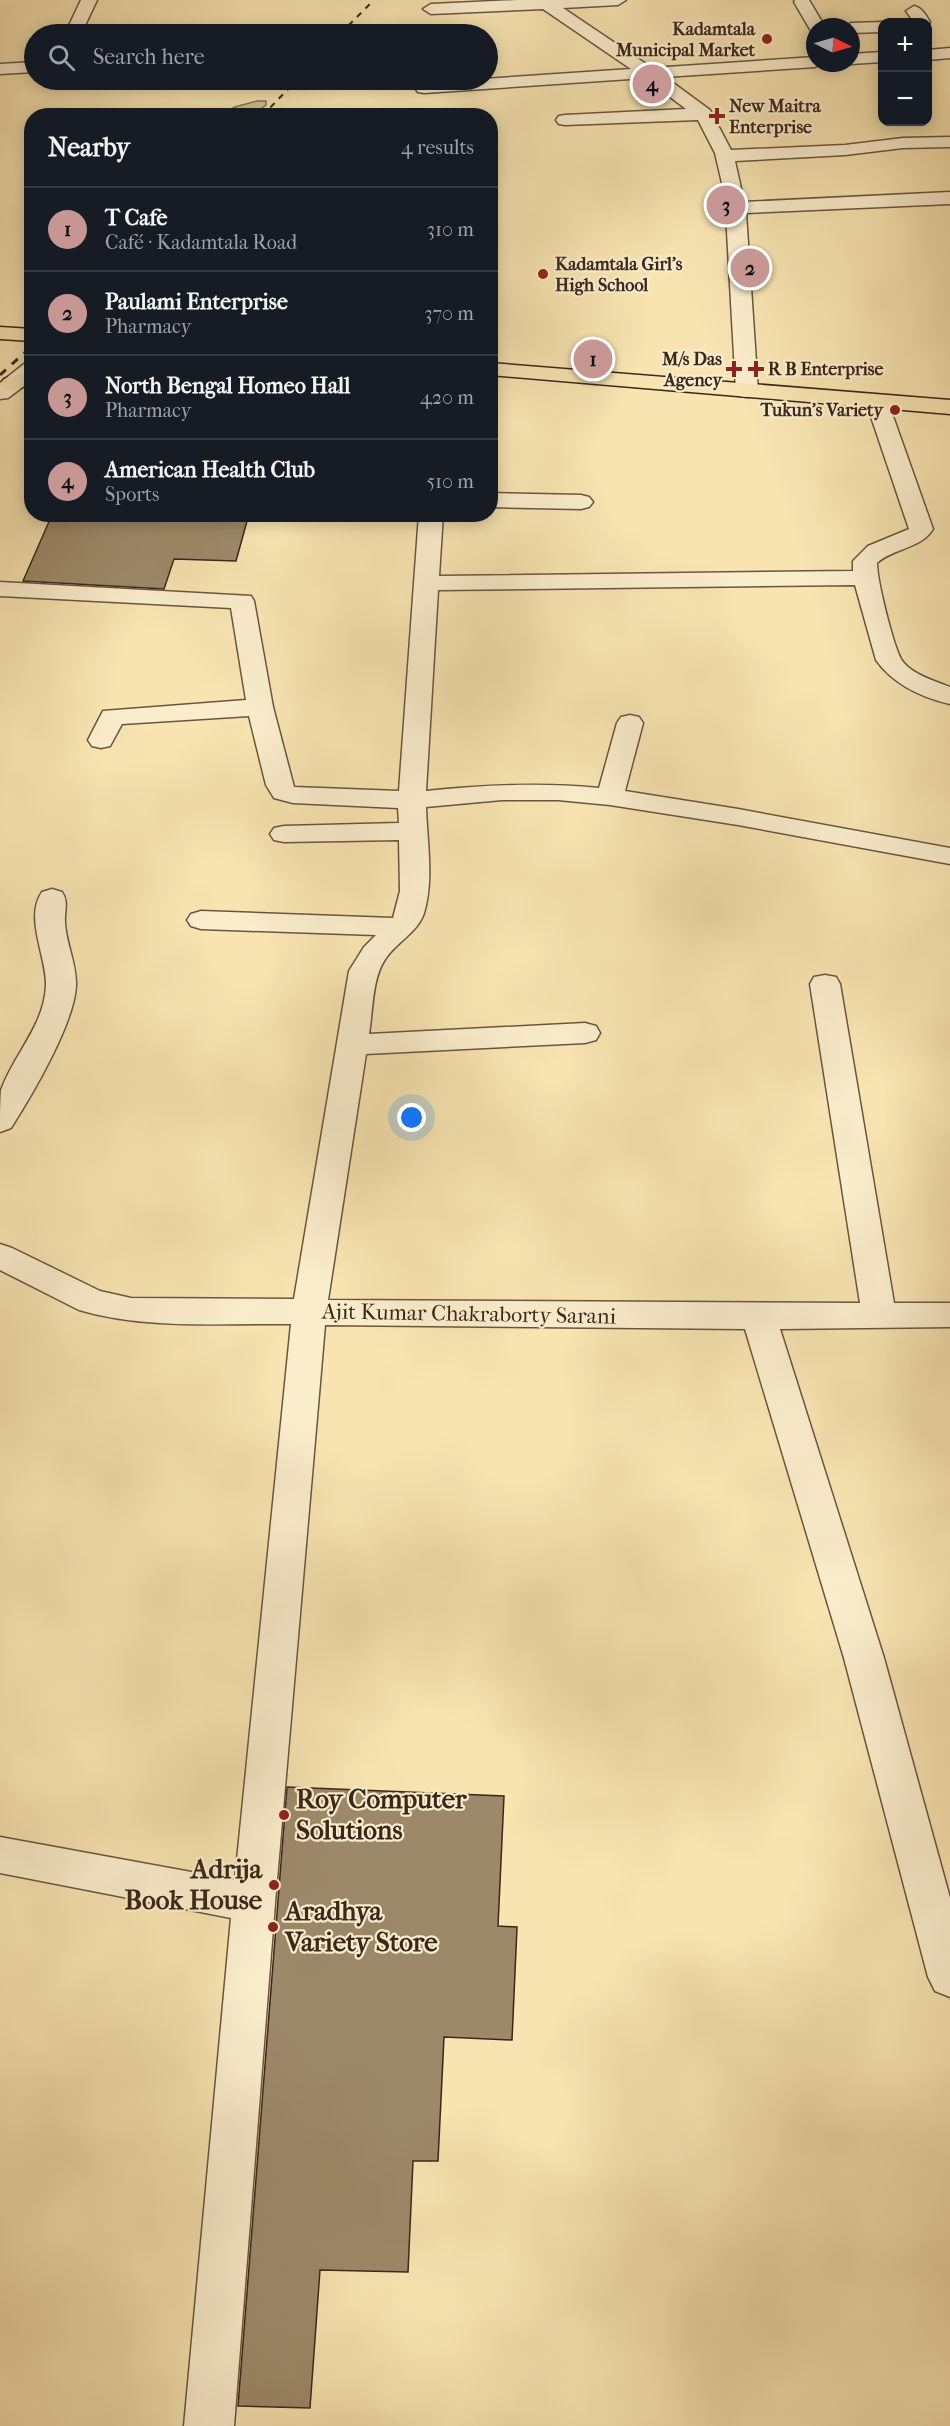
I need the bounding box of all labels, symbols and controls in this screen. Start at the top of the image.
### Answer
north arrow [806,18,860,72]
map controls [878,18,932,126]
button: + [878,18,932,72]
place label: Kadamtala Municipal Market [615,19,756,61]
search box [24,24,498,90]
marker: Kadamtala Municipal Market [760,32,774,46]
icon: search [45,41,78,74]
text: Search here [93,44,205,70]
pin: 4 [632,62,672,106]
button: − [878,72,932,126]
place label: New Maitra Enterprise [729,96,821,138]
marker: New Maitra Enterprise [710,109,724,123]
text: Nearby [48,132,130,163]
text: 4 results [401,136,474,159]
pin: 3 [706,182,746,228]
text: T Cafe [105,205,167,231]
text: 1 [64,218,71,241]
text: 310 m [427,218,474,241]
text: Café · Kadamtala Road [105,231,297,254]
pin: 2 [730,246,770,290]
place label: Kadamtala Girl's High School [555,254,683,296]
marker: Kadamtala Girl's High School [536,267,550,281]
text: Paulami Enterprise [105,289,288,315]
text: 2 [62,302,73,325]
text: 370 m [424,302,474,325]
text: Pharmacy [105,315,191,338]
pin: 1 [574,336,612,382]
place label: M/s Das Agency [661,349,723,391]
place label: R B Enterprise [768,359,884,380]
marker: M/s Das Agency [727,362,741,376]
marker: R B Enterprise [749,362,763,376]
text: North Bengal Homeo Hall [105,373,350,399]
text: 3 [63,386,72,409]
text: 420 m [420,386,474,409]
text: Pharmacy [105,399,191,422]
place label: Tukun's Variety [759,400,884,421]
marker: Tukun's Variety [888,403,902,417]
text: American Health Club [105,457,315,483]
text: 4 [62,470,73,493]
text: 510 m [426,470,474,493]
text: Sports [105,483,159,506]
your location [397,1103,426,1132]
street label: Ajit Kumar Chakraborty Sarani [321,1298,617,1330]
place label: Roy Computer Solutions [296,1783,467,1846]
marker: Roy Computer Solutions [277,1808,291,1822]
place label: Adrija Book House [124,1853,264,1916]
marker: Adrija Book House [267,1878,281,1892]
place label: Aradhya Variety Store [283,1895,438,1958]
marker: Aradhya Variety Store [266,1920,280,1934]

